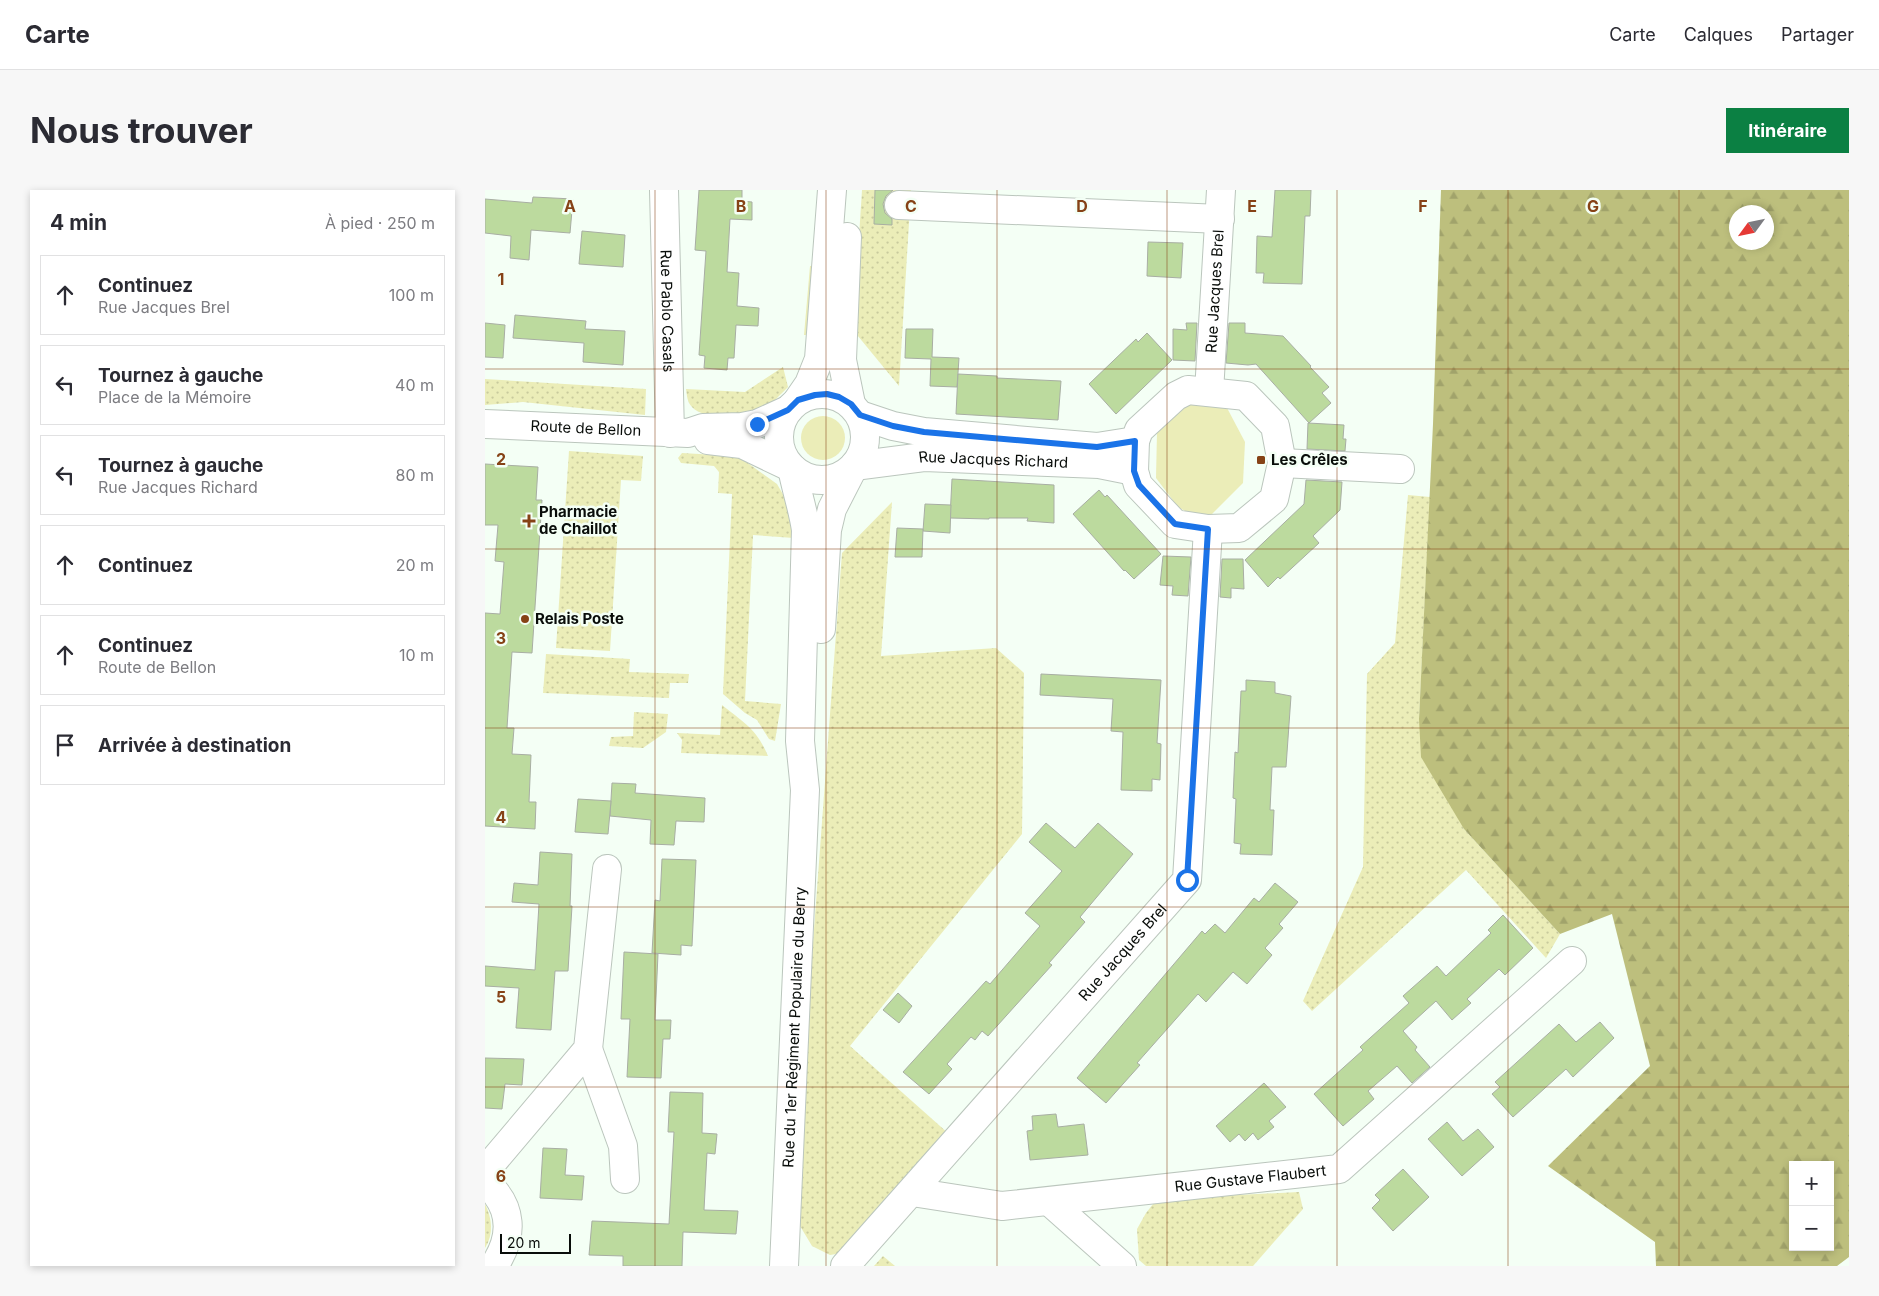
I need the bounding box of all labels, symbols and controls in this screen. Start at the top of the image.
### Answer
text: Carte [25,20,90,49]
text: Carte [1609,24,1656,45]
text: Calques [1684,24,1753,45]
text: Partager [1781,24,1854,45]
button: Itinéraire [1726,108,1849,153]
text: Nous trouver [30,109,253,151]
text: A [564,196,576,216]
text: B [736,196,746,216]
text: C [905,196,917,216]
text: D [1076,196,1088,216]
text: E [1247,196,1257,216]
text: F [1418,196,1428,216]
text: G [1587,196,1599,216]
north arrow [1729,205,1774,250]
text: 4 min [50,210,107,235]
text: À pied · 250 m [325,213,435,233]
street label: Rue Jacques Brel [1201,229,1228,353]
street label: Rue Pablo Casals [656,249,679,373]
text: 1 [498,269,504,289]
text: Continuez [98,274,193,297]
icon: ahead [51,281,79,309]
text: 100 m [389,285,434,305]
text: Rue Jacques Brel [98,297,230,317]
text: Tournez à gauche [98,364,263,387]
icon: left [51,371,79,399]
text: 40 m [395,375,434,395]
text: Place de la Mémoire [98,387,251,407]
route end [746,413,769,436]
street label: Route de Bellon [530,416,642,440]
street label: Rue Jacques Richard [917,447,1069,472]
text: 2 [496,449,506,469]
place label: Les Crêles [1271,450,1348,469]
text: Tournez à gauche [98,454,263,477]
marker: Les Crêles [1255,454,1267,466]
icon: left [51,461,79,489]
text: 80 m [395,465,434,485]
text: Rue Jacques Richard [98,477,258,497]
place label: Pharmacie de Chaillot [539,502,617,538]
marker: Pharmacie de Chaillot [523,515,535,527]
icon: ahead [51,551,79,579]
text: Continuez [98,554,193,577]
text: 20 m [396,555,434,575]
place label: Relais Poste [535,609,624,628]
marker: Relais Poste [519,613,531,625]
text: 3 [496,628,506,648]
text: Continuez [98,634,193,657]
icon: ahead [51,641,79,669]
text: 10 m [399,645,434,665]
text: Route de Bellon [98,657,216,677]
icon: arrive [51,731,79,759]
text: Arrivée à destination [98,734,291,757]
text: 4 [496,807,507,827]
route start [1176,869,1199,892]
street label: Rue du 1er Régiment Populaire du Berry [778,886,810,1168]
street label: Rue Jacques Brel [1074,899,1171,1005]
text: 5 [496,987,506,1007]
street label: Rue Gustave Flaubert [1174,1160,1327,1196]
map controls [1789,1161,1834,1251]
button: + [1789,1161,1834,1206]
text: 6 [496,1166,506,1186]
button: − [1789,1206,1834,1251]
scale bar [500,1231,571,1254]
text: 20 m [507,1234,541,1251]

